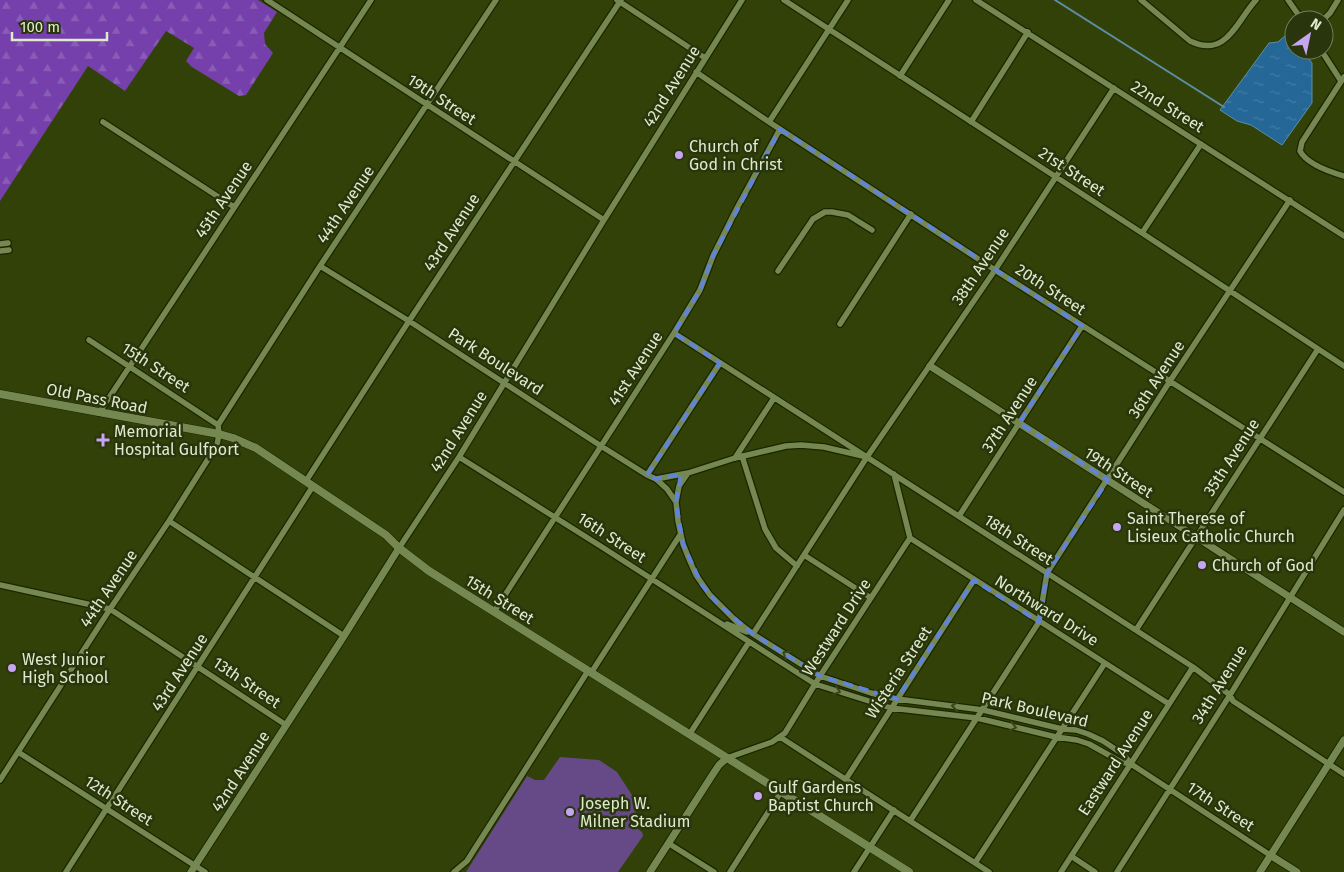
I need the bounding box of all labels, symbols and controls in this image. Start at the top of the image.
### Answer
scale bar [12,10,108,42]
north arrow [1284,10,1334,60]
text: N [1307,15,1324,34]
text: 100 m [20,18,60,36]
street label: 42nd Avenue [639,42,704,130]
street label: 19th Street [404,70,480,129]
street label: 22nd Street [1128,77,1208,136]
place label: Church of God in Christ [689,137,783,174]
street label: 21st Street [1035,143,1109,200]
marker: Church of God in Christ [673,149,685,161]
street label: 45th Avenue [191,157,256,241]
street label: 44th Avenue [313,162,378,247]
street label: 43rd Avenue [419,190,484,275]
street label: 38th Avenue [948,224,1013,309]
street label: 20th Street [1012,260,1089,319]
street label: Park Boulevard [445,324,547,399]
street label: 41st Avenue [604,327,667,409]
street label: 36th Avenue [1124,337,1189,422]
street label: 15th Street [118,338,194,397]
street label: 37th Avenue [978,372,1041,456]
street label: Old Pass Road [45,379,149,418]
street label: 42nd Avenue [426,387,491,475]
street label: 35th Avenue [1199,415,1263,500]
place label: Memorial Hospital Gulfport [114,422,239,459]
marker: Memorial Hospital Gulfport [96,433,110,447]
street label: 19th Street [1081,443,1157,502]
street label: 16th Street [574,508,650,567]
place label: Saint Therese of Lisieux Catholic Church [1127,509,1295,546]
street label: 18th Street [981,510,1057,569]
marker: Saint Therese of Lisieux Catholic Church [1111,521,1123,533]
street label: 44th Avenue [76,546,141,631]
place label: Church of God [1212,556,1314,575]
marker: Church of God [1196,559,1208,571]
street label: 15th Street [462,571,538,628]
street label: Northward Drive [991,571,1102,650]
street label: Westward Drive [798,575,875,679]
street label: Wisteria Street [861,622,936,722]
street label: 43rd Avenue [147,630,212,715]
street label: 34th Avenue [1188,642,1251,727]
place label: West Junior High School [22,650,109,687]
one-way arrow [782,651,791,661]
street label: 13th Street [209,653,284,712]
marker: West Junior High School [6,662,18,674]
one-way arrow [832,686,841,696]
street label: Park Boulevard [980,688,1090,731]
one-way arrow [951,701,959,712]
street label: Eastward Avenue [1074,706,1157,819]
one-way arrow [1008,721,1017,732]
street label: 42nd Avenue [207,727,274,815]
street label: 12th Street [81,771,157,830]
place label: Gulf Gardens Baptist Church [768,778,874,815]
street label: 17th Street [1183,778,1258,835]
marker: Gulf Gardens Baptist Church [752,790,764,802]
place label: Joseph W. Milner Stadium [580,794,690,831]
marker: Joseph W. Milner Stadium [564,806,576,818]

